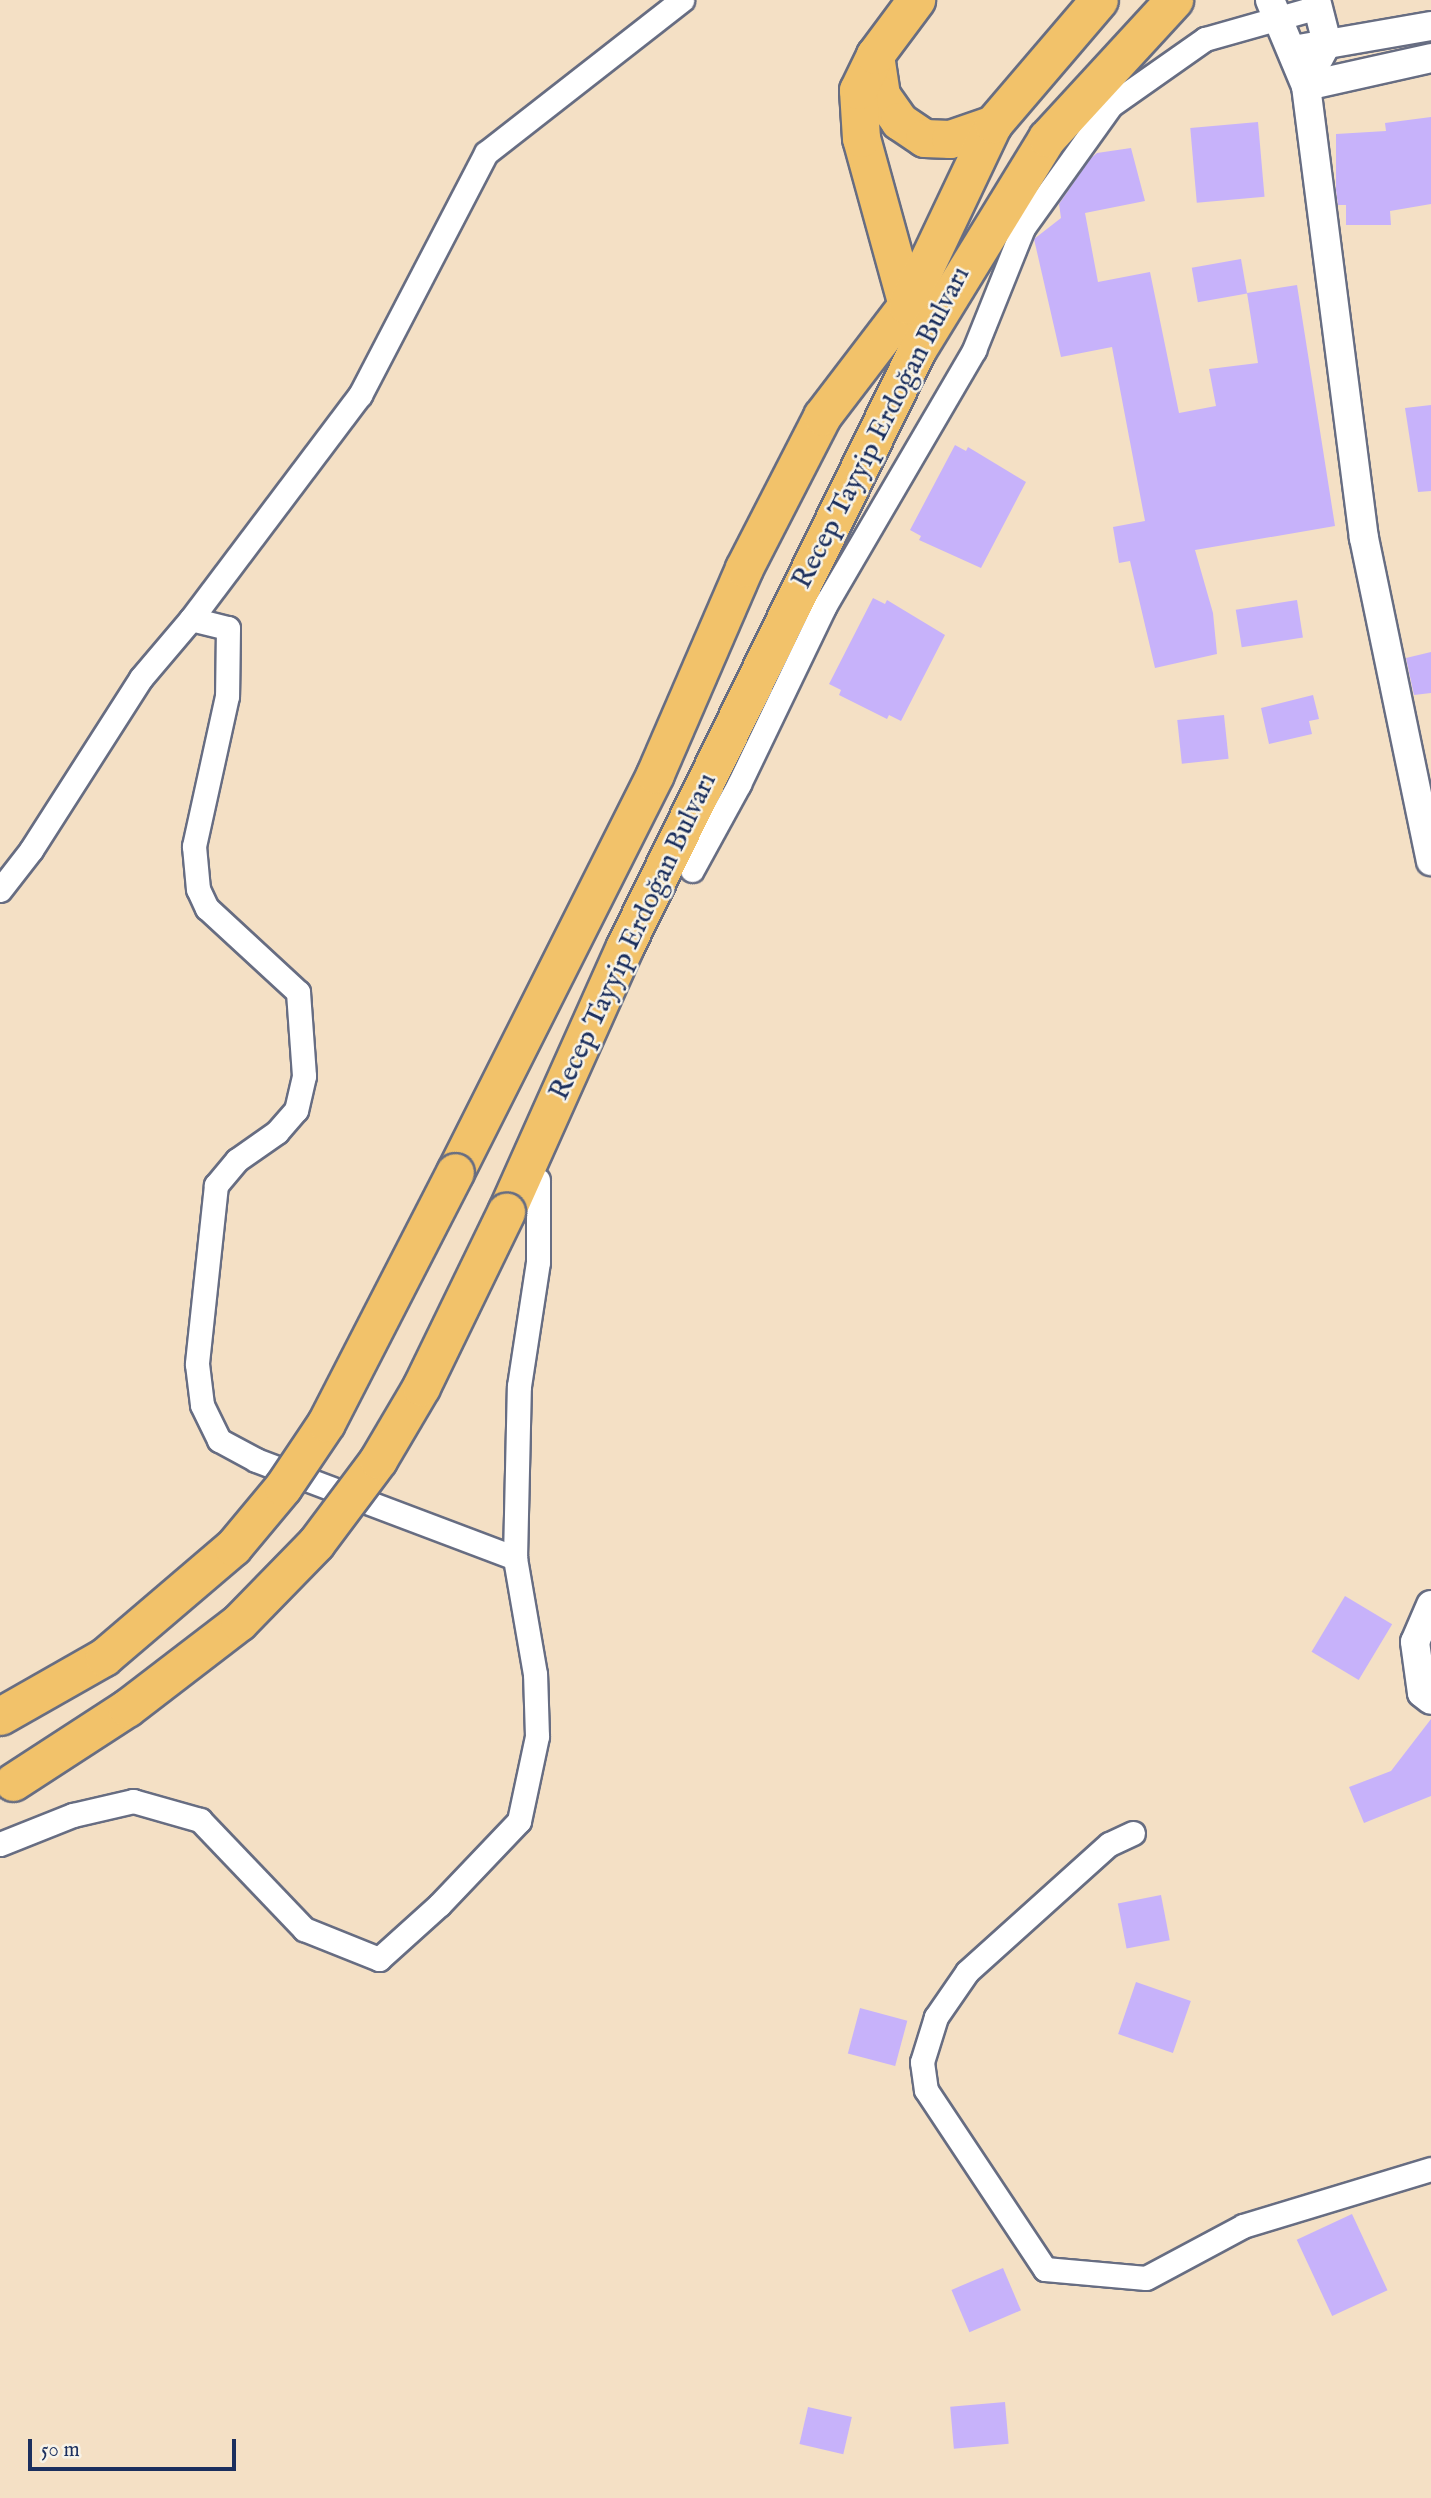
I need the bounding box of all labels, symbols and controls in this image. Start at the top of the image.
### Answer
street label: Recep Tayyip Erdoğan Bulvarı [786,261,978,595]
street label: Recep Tayyip Erdoğan Bulvarı [543,768,725,1106]
scale bar [32,2424,240,2468]
text: 50 m [41,2437,80,2464]

